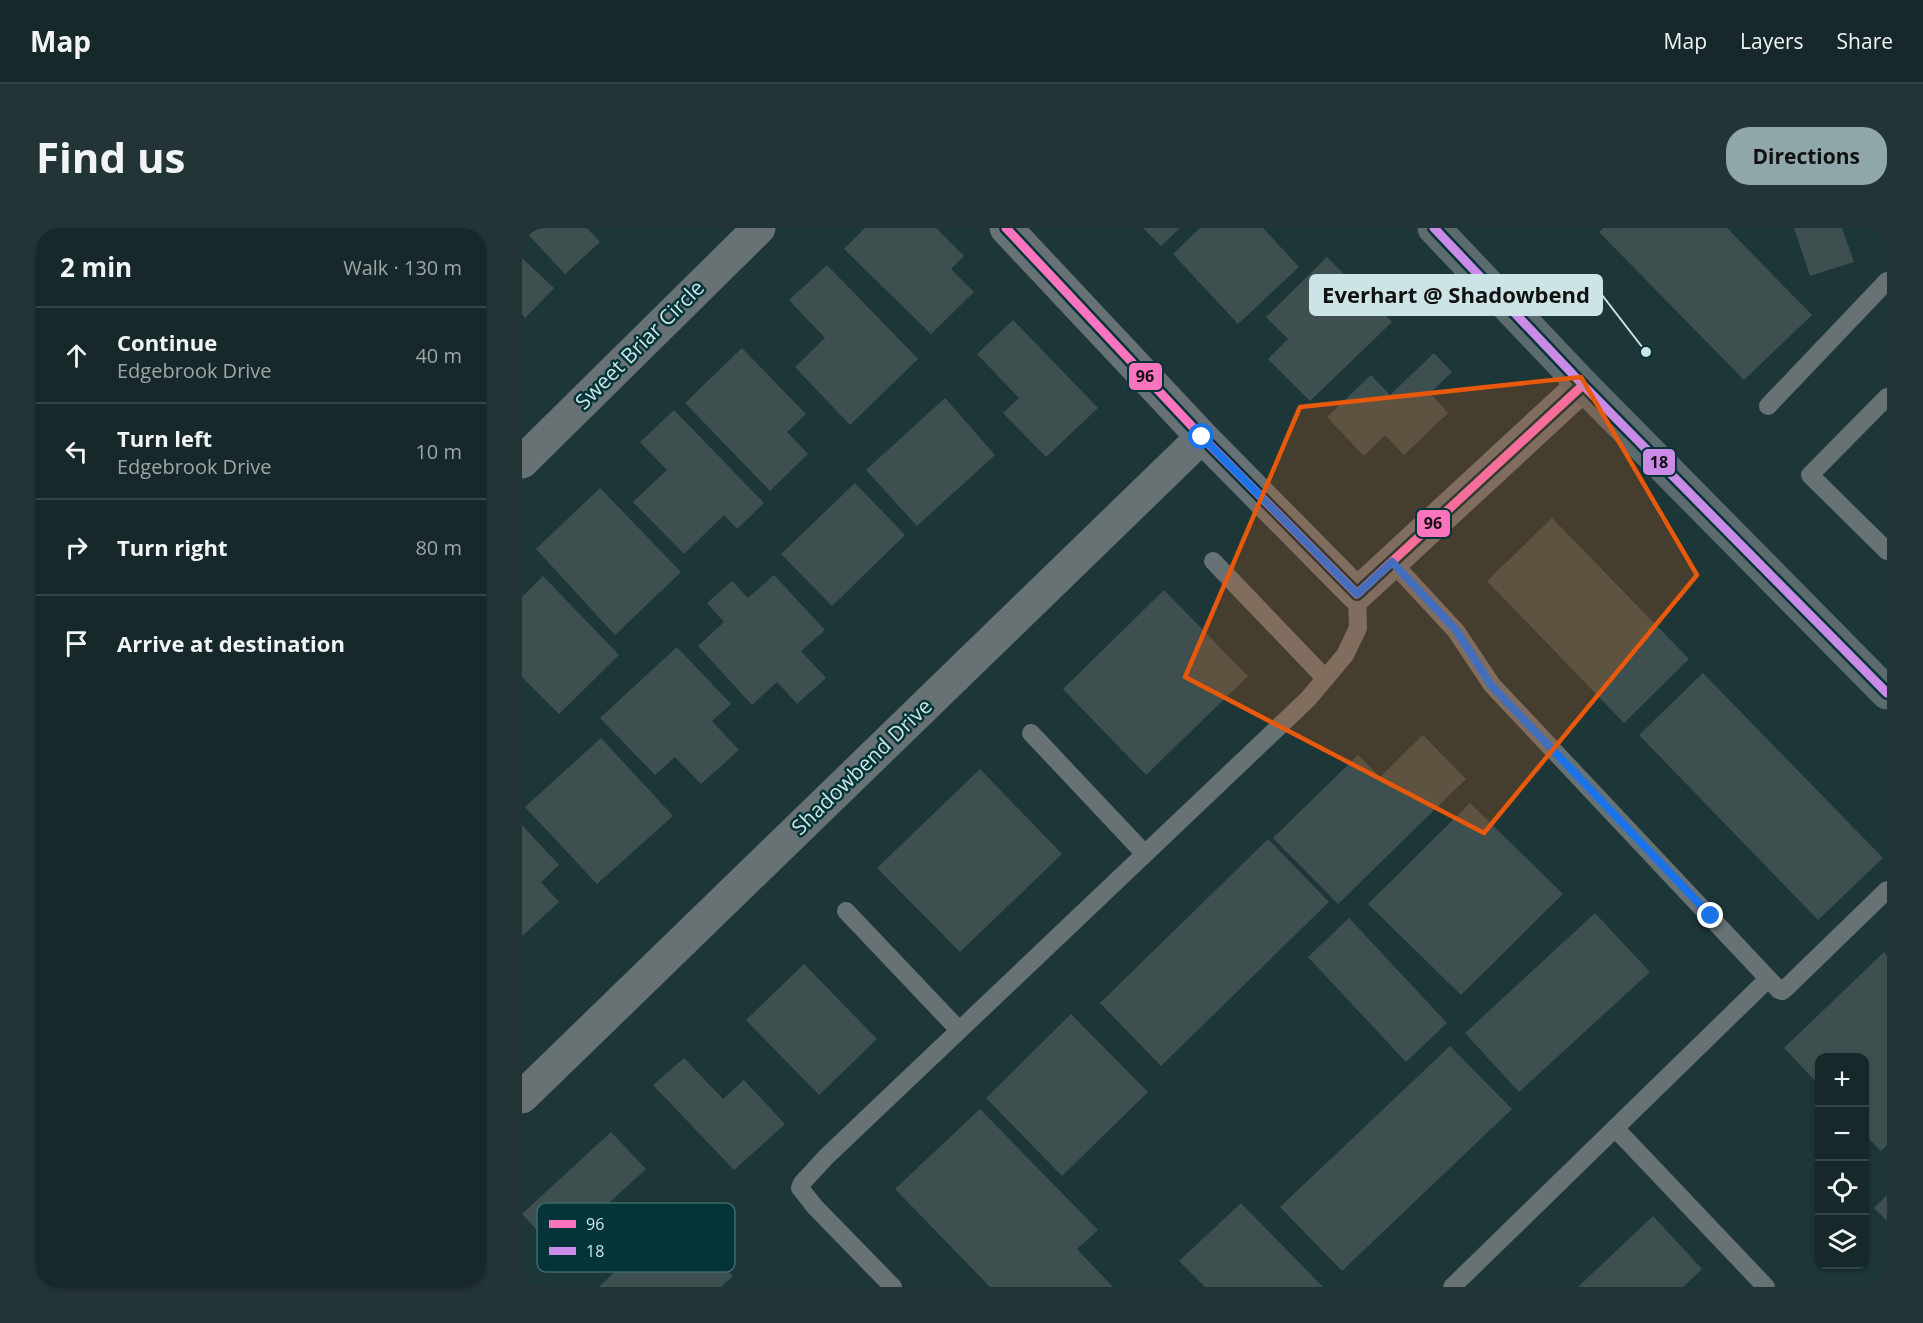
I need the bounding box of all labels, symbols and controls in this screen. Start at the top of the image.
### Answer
text: Map [30,22,91,60]
text: Map [1664,27,1707,55]
text: Layers [1740,27,1804,55]
text: Share [1837,27,1893,55]
button: Directions [1726,127,1887,185]
text: Find us [36,128,185,185]
text: 2 min [60,249,132,285]
text: Walk · 130 m [343,254,462,281]
street label: Sweet Briar Circle [569,274,710,415]
callout: Everhart @ Shadowbend [1310,275,1602,315]
text: Everhart @ Shadowbend [1322,279,1590,309]
text: Continue [117,327,217,357]
icon: ahead [60,339,93,372]
text: 40 m [415,342,462,369]
text: Edgebrook Drive [117,357,272,384]
line badge: 96 [1128,362,1163,391]
text: 96 [1136,365,1154,387]
text: Turn left [117,423,212,453]
route start [1188,423,1214,449]
icon: left [60,435,93,468]
text: 10 m [415,438,462,465]
line badge: 18 [1642,448,1676,476]
text: 18 [1650,451,1668,473]
text: Edgebrook Drive [117,453,272,480]
line badge: 96 [1416,509,1451,538]
text: 96 [1424,512,1442,534]
icon: right [60,531,93,564]
text: Turn right [117,532,228,562]
text: 80 m [415,534,462,561]
icon: arrive [60,627,93,660]
text: Arrive at destination [117,628,345,658]
street label: Shadowbend Drive [785,692,938,841]
route end [1697,902,1723,928]
map controls [1815,1053,1869,1269]
button: + [1815,1053,1869,1107]
button: − [1815,1107,1869,1161]
button: locate [1815,1161,1869,1215]
legend [537,1203,735,1272]
text: 96 [586,1213,604,1235]
button: layers [1815,1215,1869,1269]
text: 18 [586,1240,604,1262]

